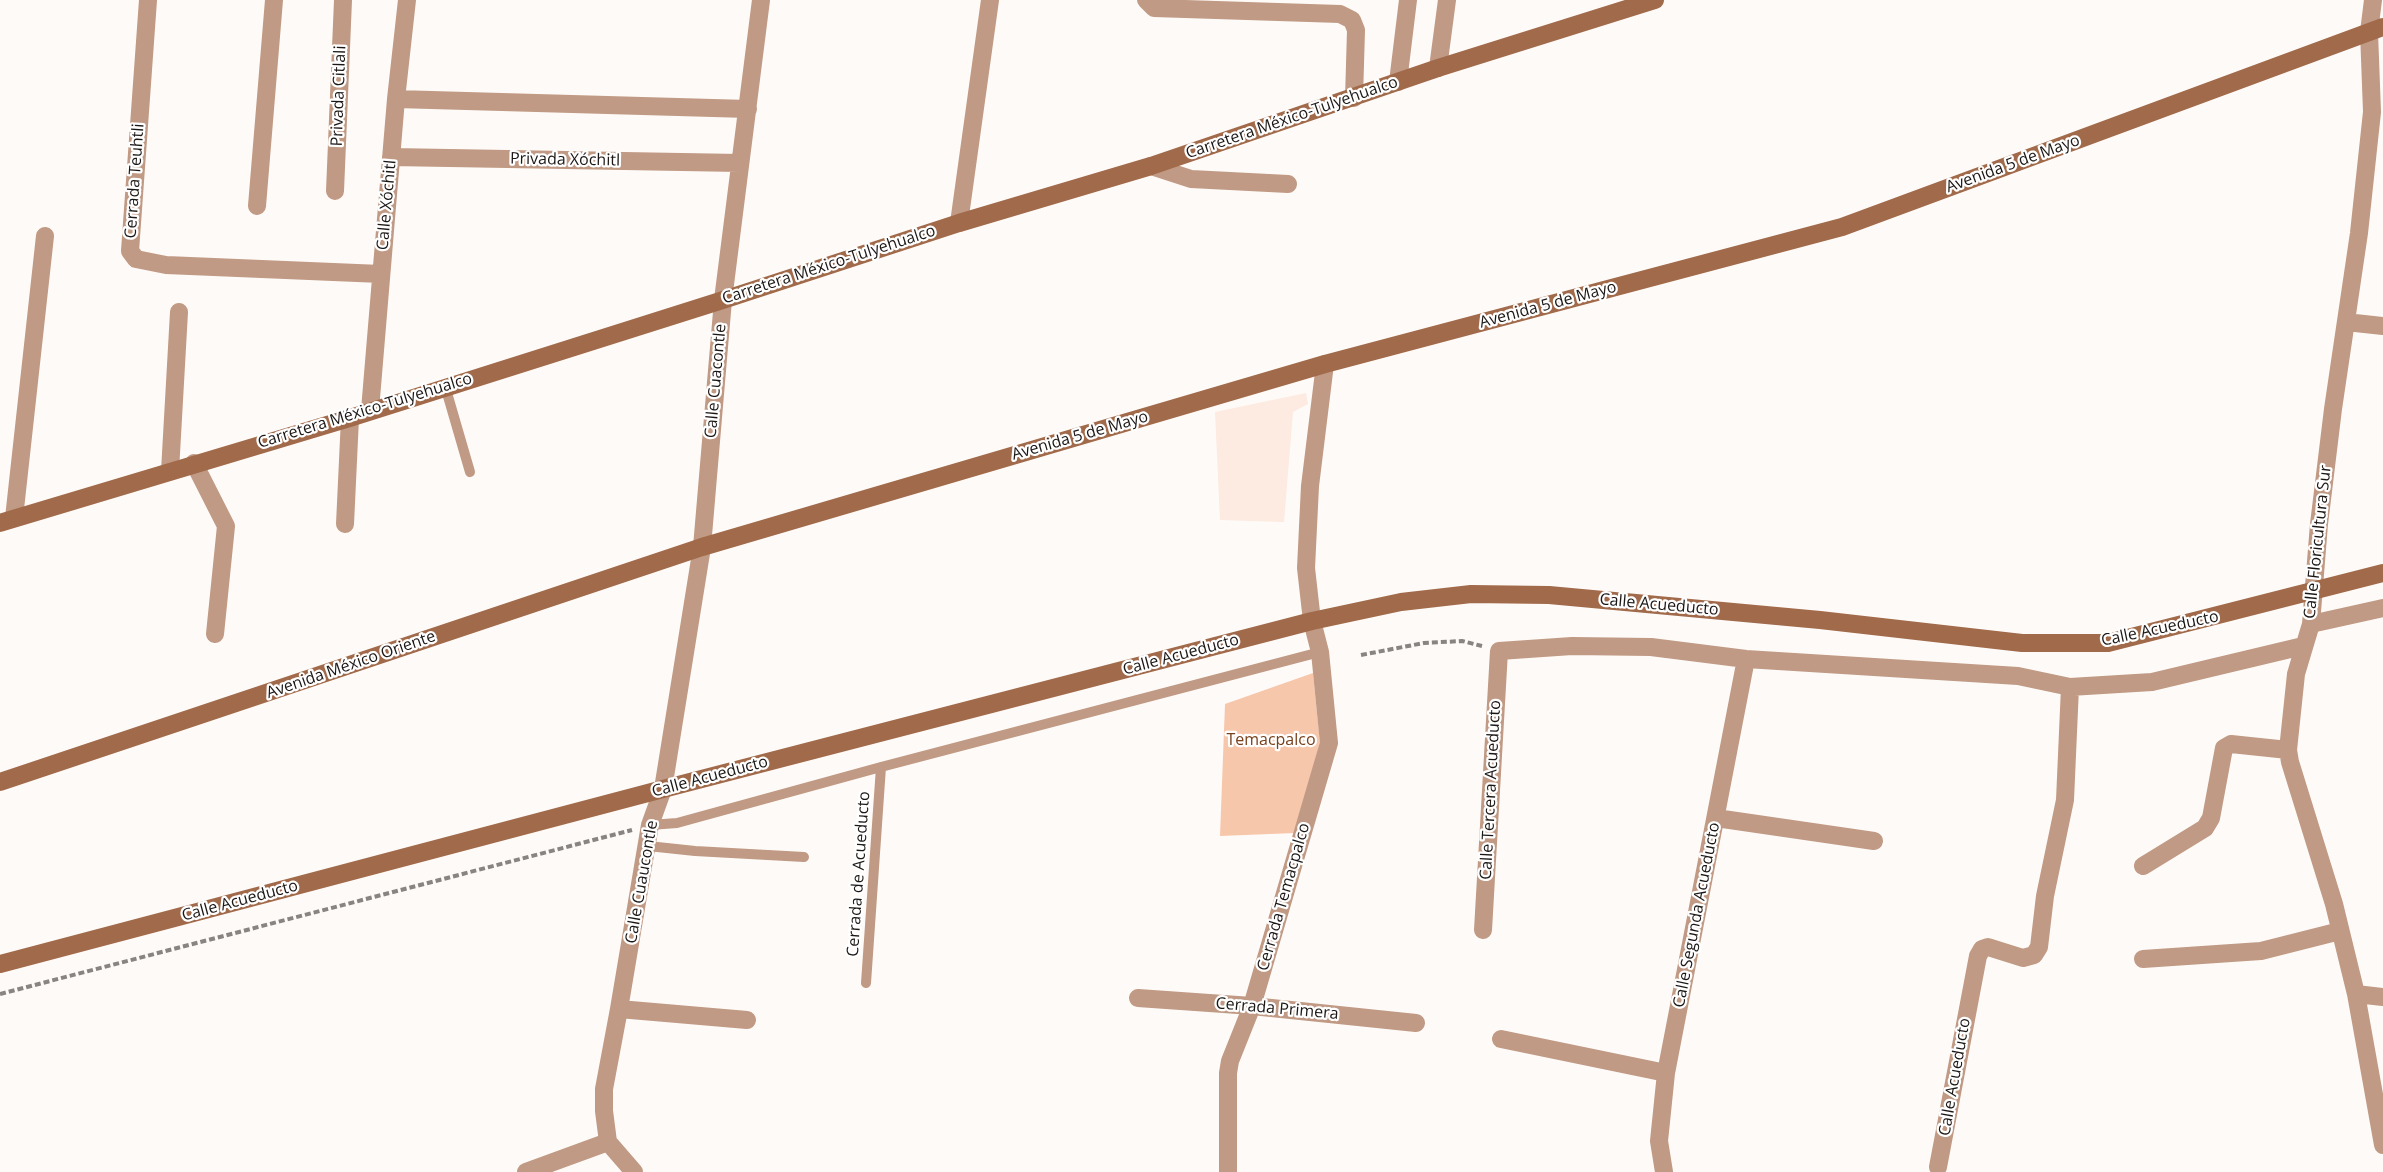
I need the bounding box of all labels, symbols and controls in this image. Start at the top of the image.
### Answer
street label: Privada Citlali [328,45,350,147]
street label: Carretera México-Tulyehualco [1183,73,1401,163]
street label: Cerrada Teuhtli [121,123,149,239]
street label: Avenida 5 de Mayo [1943,131,2083,197]
street label: Privada Xóchitl [510,149,620,171]
street label: Calle Xóchitl [374,159,400,251]
street label: Carretera México-Tulyehualco [720,221,938,309]
street label: Avenida 5 de Mayo [1477,277,1619,333]
street label: Calle Cuacontle [701,323,731,439]
street label: Carretera México-Tulyehualco [256,369,474,453]
street label: Avenida 5 de Mayo [1010,407,1150,465]
street label: Calle Floricultura Sur [2300,464,2336,620]
street label: Calle Acueducto [1599,590,1719,620]
street label: Calle Acueducto [2100,607,2220,651]
street label: Avenida México Oriente [264,627,438,703]
street label: Calle Acueducto [1121,630,1241,680]
street label: Calle Tercera Acueducto [1477,700,1505,880]
park label: Temacpalco [1226,730,1316,750]
street label: Calle Acueducto [650,752,770,802]
street label: Cerrada de Acueducto [844,791,874,957]
street label: Calle Cuaucontle [622,819,662,945]
street label: Cerrada Temacpalco [1254,821,1314,973]
street label: Calle Segunda Acueducto [1670,821,1724,1009]
street label: Calle Acueducto [180,876,300,926]
street label: Cerrada Primera [1215,994,1339,1024]
street label: Calle Acueducto [1935,1017,1975,1137]

